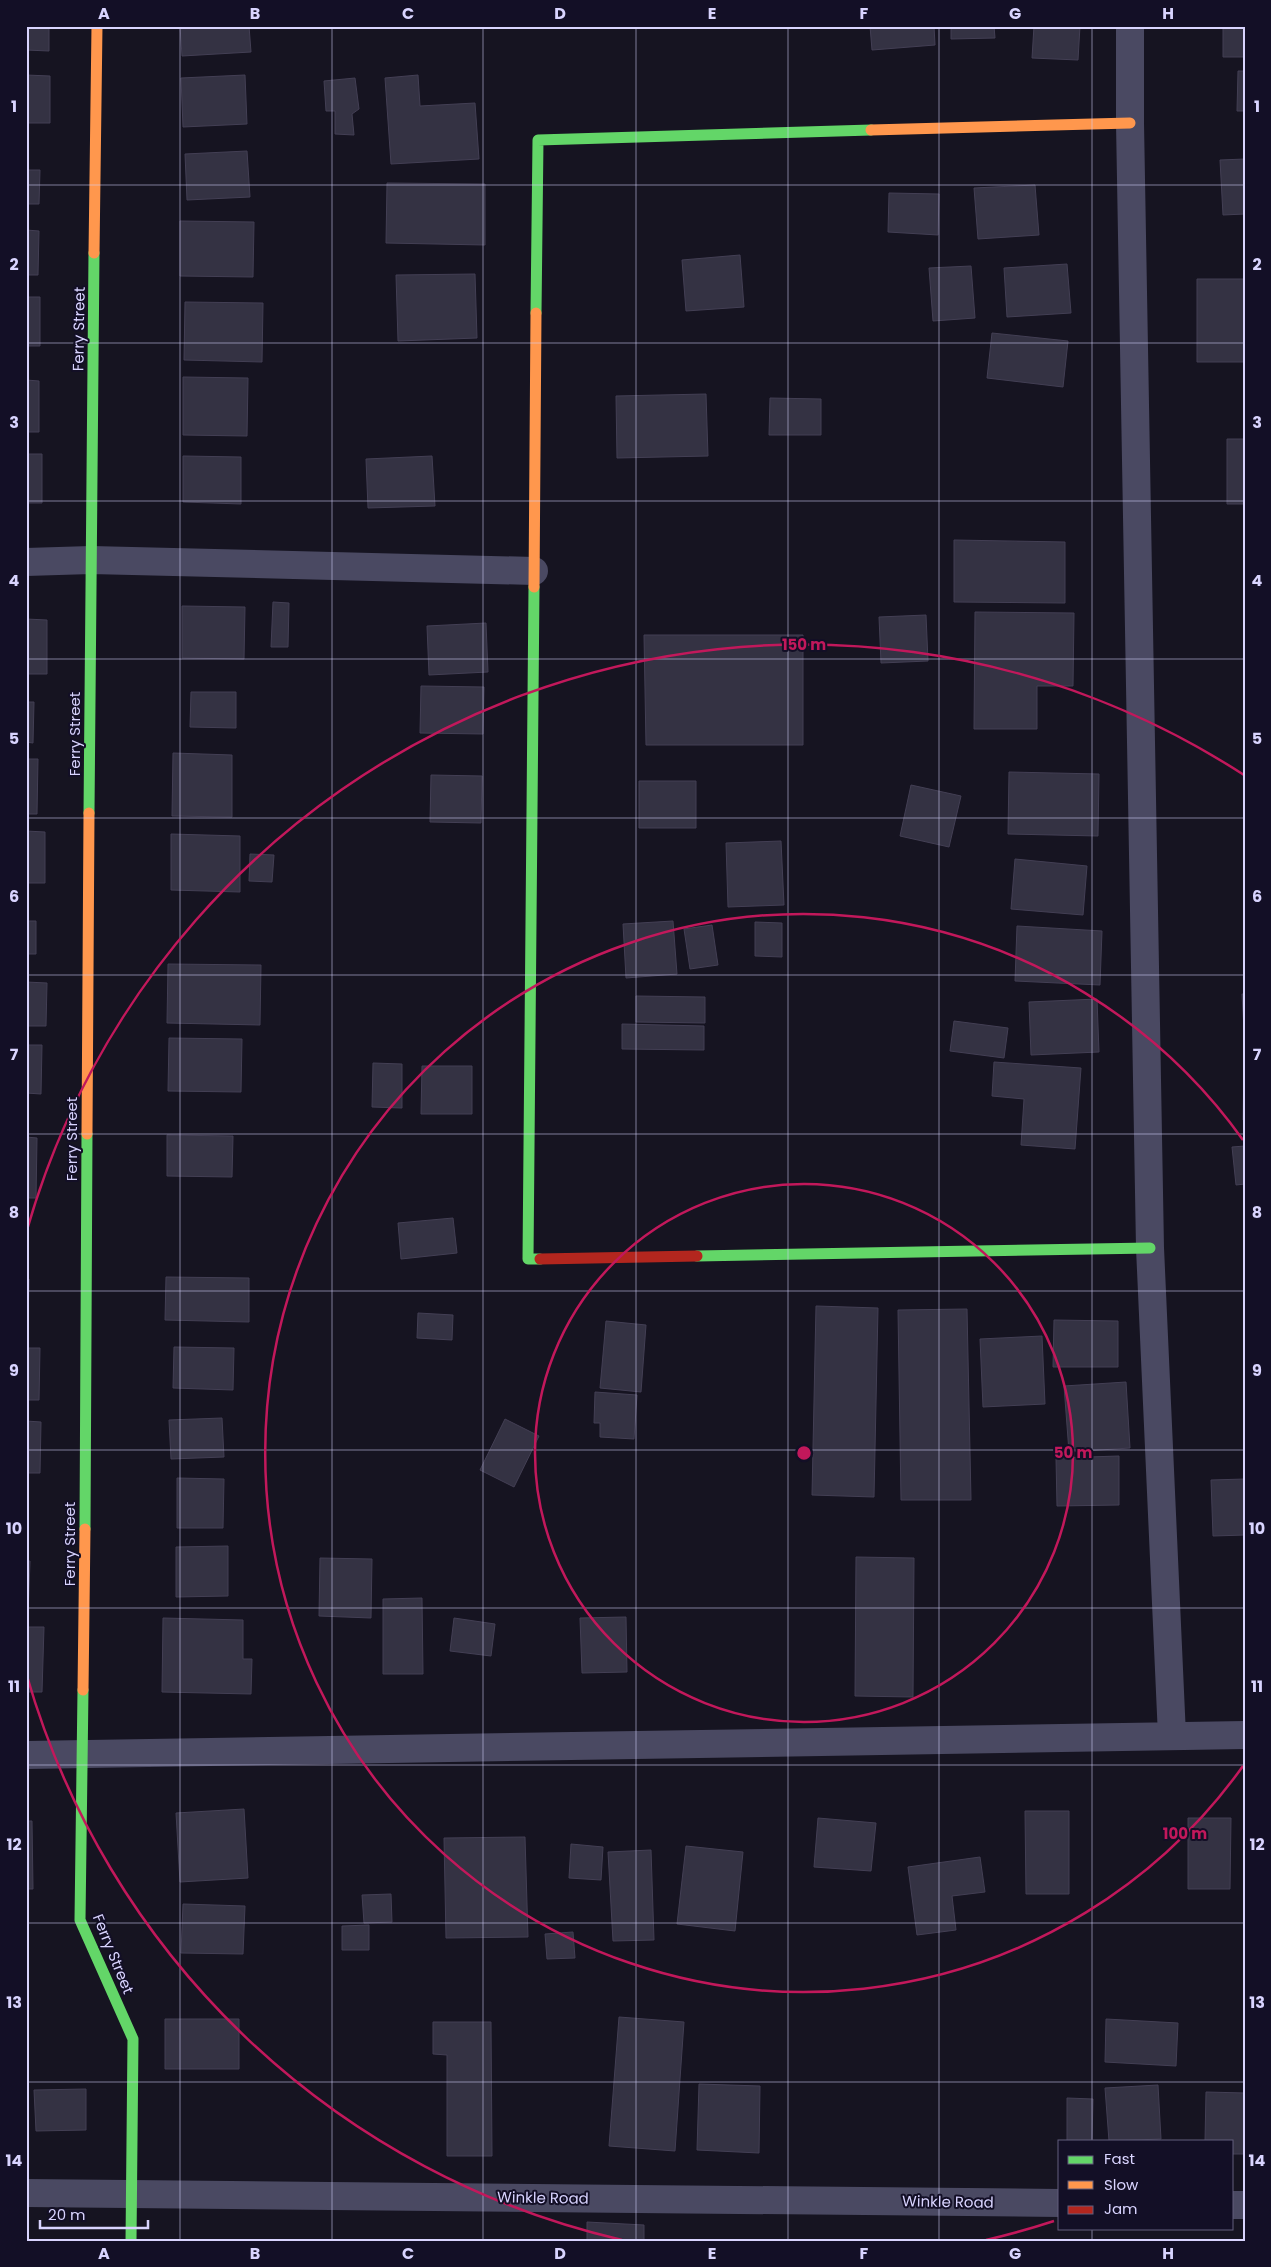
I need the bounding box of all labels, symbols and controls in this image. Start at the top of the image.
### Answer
text: A [98,2,110,25]
text: B [250,2,260,25]
text: C [402,2,414,25]
text: D [554,2,566,25]
text: E [708,2,716,25]
text: F [860,2,869,25]
text: G [1009,2,1021,25]
text: H [1162,2,1174,25]
text: 1 [11,95,17,118]
text: 1 [1254,95,1260,118]
text: 2 [9,253,19,276]
text: 2 [1252,253,1262,276]
street label: Ferry Street [67,287,90,371]
text: 3 [9,411,19,434]
text: 3 [1252,411,1262,434]
text: 4 [9,569,20,592]
text: 4 [1252,569,1263,592]
text: 150 m [782,634,826,655]
street label: Ferry Street [64,692,85,776]
text: 5 [9,727,19,750]
text: 5 [1252,727,1262,750]
text: 6 [9,885,19,908]
text: 6 [1252,885,1262,908]
text: 7 [10,1043,19,1066]
text: 7 [1253,1043,1262,1066]
street label: Ferry Street [61,1097,82,1181]
text: 8 [9,1201,19,1224]
text: 8 [1252,1201,1262,1224]
text: 9 [9,1359,19,1382]
text: 9 [1252,1359,1262,1382]
text: 50 m [1054,1442,1092,1463]
centre of rings [795,1444,813,1462]
street label: Ferry Street [59,1502,80,1586]
text: 10 [6,1517,22,1540]
text: 10 [1249,1517,1265,1540]
text: 11 [8,1675,20,1698]
text: 11 [1251,1675,1263,1698]
text: 100 m [1163,1823,1207,1844]
text: 12 [6,1833,22,1856]
text: 12 [1249,1833,1265,1856]
street label: Ferry Street [88,1911,139,1997]
text: 13 [6,1991,22,2014]
text: 13 [1249,1991,1265,2014]
legend [1058,2140,1234,2230]
text: Fast [1104,2148,1135,2169]
text: 14 [6,2149,23,2172]
text: 14 [1249,2149,1266,2172]
text: Slow [1104,2174,1139,2195]
street label: Winkle Road [497,2186,589,2209]
street label: Winkle Road [902,2190,994,2213]
scale bar [40,2197,148,2229]
text: Jam [1104,2198,1138,2219]
text: 20 m [48,2204,86,2225]
text: A [98,2242,110,2265]
text: B [250,2242,260,2265]
text: C [402,2242,414,2265]
text: D [554,2242,566,2265]
text: E [708,2242,716,2265]
text: F [860,2242,869,2265]
text: G [1009,2242,1021,2265]
text: H [1162,2242,1174,2265]

